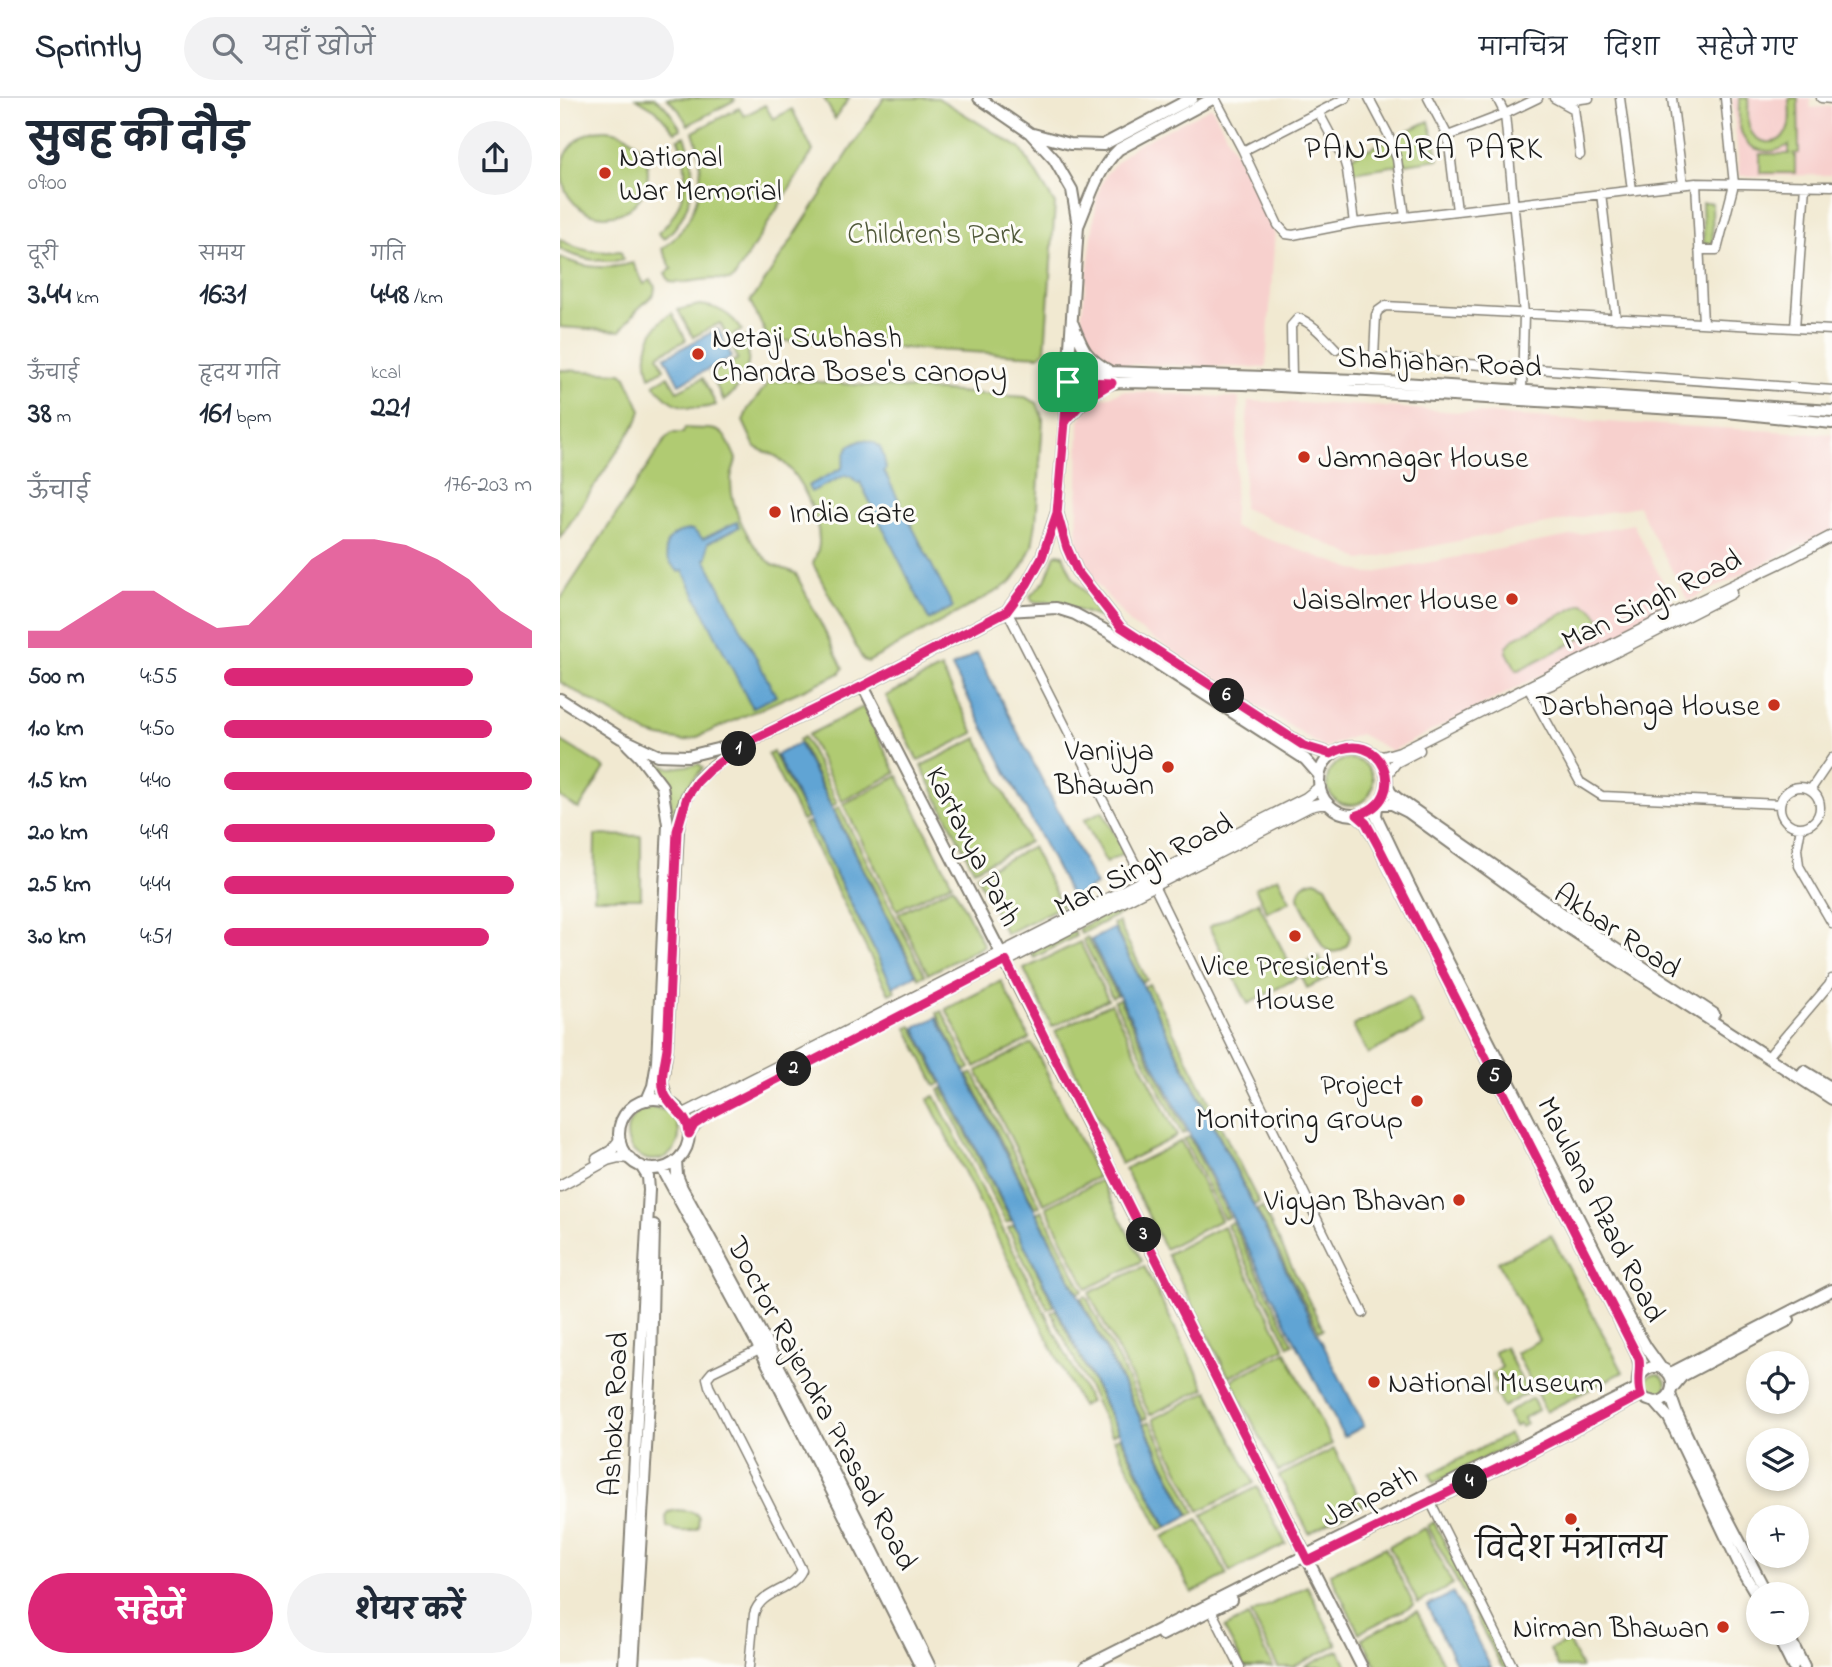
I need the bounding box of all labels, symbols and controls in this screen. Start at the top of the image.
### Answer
search box [184,17,674,80]
text: Sprintly [35,24,142,72]
icon: search [208,29,246,67]
text: यहाँ खोजें [264,30,375,68]
text: मानचित्र [1479,32,1567,67]
text: दिशा [1605,32,1659,67]
text: सहेजे गए [1697,32,1797,67]
text: सुबह की दौड़ [28,113,248,169]
button: share [458,121,532,195]
district label: PANDARA PARK [1304,127,1544,174]
place label: National War Memorial [619,137,782,215]
marker: National War Memorial [597,165,613,181]
text: 09:00 [28,167,67,200]
park label: Children's Park [847,214,1024,258]
text: दूरी [28,242,58,269]
text: समय [199,242,245,269]
text: गति [371,242,405,269]
text: 3.44 [28,274,71,318]
text: 16:31 [199,274,247,318]
text: 4:48 [371,274,409,318]
text: km [71,285,99,312]
text: /km [409,285,443,312]
place label: Netaji Subhash Chandra Bose's canopy [712,318,1007,396]
street label: Shahjahan Road [1337,337,1543,391]
marker: Netaji Subhash Chandra Bose's canopy [690,346,706,362]
pin [1038,352,1098,412]
text: kcal [371,360,401,387]
text: ऊँचाई [28,361,79,388]
text: हृदय गति [199,361,280,388]
icon: arrive [1049,363,1087,401]
text: 221 [371,387,410,431]
text: 38 [28,393,52,437]
text: 161 [199,393,232,437]
text: m [52,404,71,431]
text: bpm [232,404,271,431]
place label: Jamnagar House [1318,438,1529,482]
marker: Jamnagar House [1296,449,1312,465]
text: 176–203 m [444,469,532,502]
text: ऊँचाई [28,476,90,509]
place label: India Gate [789,493,916,537]
marker: India Gate [767,504,783,520]
street label: Man Singh Road [1555,539,1750,664]
place label: Jaisalmer House [1293,580,1499,624]
marker: Jaisalmer House [1504,591,1520,607]
text: 500 m [28,661,85,694]
text: 4:55 [140,661,178,694]
pin: 6 [1210,678,1244,714]
text: 6 [1222,682,1231,709]
place label: Darbhanga House [1535,686,1761,730]
marker: Darbhanga House [1766,697,1782,713]
text: 1.0 km [28,713,84,746]
text: 4:50 [140,713,175,746]
place label: Vanijya Bhawan [1053,731,1154,809]
pin: 1 [722,732,756,766]
text: 1 [735,735,742,762]
marker: Vanijya Bhawan [1160,759,1176,775]
street label: Kartavya Path [912,760,1031,935]
text: 1.5 km [28,765,87,798]
text: 4:40 [140,765,171,798]
street label: Man Singh Road [1047,803,1242,931]
text: 2.0 km [28,817,88,850]
text: 4:49 [140,817,168,850]
text: 2.5 km [28,869,91,902]
text: 4:44 [140,869,170,902]
street label: Akbar Road [1544,874,1689,992]
text: 3.0 km [28,921,86,954]
text: 4:51 [140,921,172,954]
marker: Vice President's House [1287,928,1303,944]
place label: Vice President's House [1200,946,1389,1024]
pin: 2 [776,1052,812,1086]
text: 2 [789,1055,798,1082]
pin: 5 [1478,1060,1513,1094]
text: 5 [1489,1063,1500,1090]
place label: Project Monitoring Group [1196,1065,1403,1143]
street label: Maulana Azad Road [1523,1090,1675,1331]
marker: Project Monitoring Group [1409,1093,1425,1109]
place label: Vigyan Bhavan [1263,1181,1445,1225]
marker: Vigyan Bhavan [1451,1192,1467,1208]
pin: 3 [1126,1218,1162,1252]
text: 3 [1140,1221,1147,1248]
street label: Doctor Rajendra Prasad Road [713,1229,927,1579]
street label: Ashoka Road [590,1331,642,1498]
map controls [1746,1351,1809,1645]
button: locate [1746,1351,1809,1414]
place label: National Museum [1388,1363,1603,1407]
marker: National Museum [1366,1374,1382,1390]
button: layers [1746,1428,1809,1491]
street label: Janpath [1315,1455,1426,1541]
pin: 4 [1452,1464,1488,1500]
text: 4 [1466,1468,1473,1495]
button: + [1746,1505,1809,1568]
marker: विदेश मंत्रालय [1563,1511,1579,1527]
place label: विदेश मंत्रालय [1473,1523,1669,1573]
button: सहेजें [28,1573,273,1653]
button: शेयर करें [287,1573,532,1653]
button: − [1746,1582,1809,1645]
place label: Nirman Bhawan [1513,1608,1709,1652]
marker: Nirman Bhawan [1715,1619,1731,1635]

